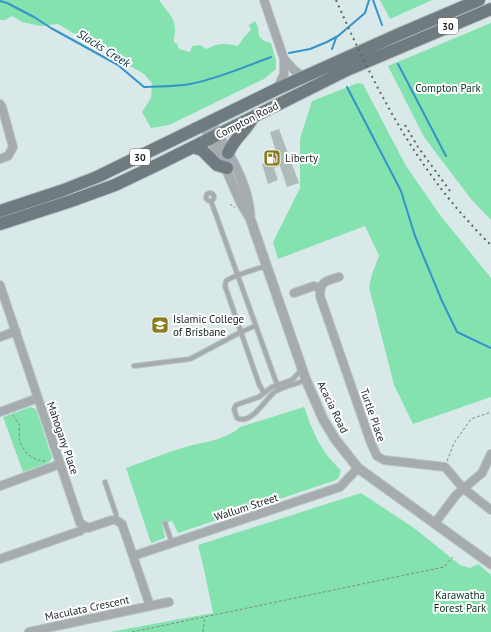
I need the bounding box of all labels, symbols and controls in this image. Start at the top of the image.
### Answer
road number: 30 [438,18,458,34]
water label: Slacks Creek [75,26,134,71]
park label: Compton Park [415,81,481,95]
street label: Compton Road [213,98,281,142]
fuel station icon: Liberty [262,148,282,168]
road number: 30 [130,149,150,165]
place label: Liberty [285,151,319,165]
place label: Islamic College of Brisbane [173,312,245,339]
school or university icon: Islamic College of Brisbane [150,315,170,335]
street label: Acacia Road [314,379,352,435]
street label: Turtle Place [357,386,389,444]
street label: Mahogany Place [44,400,82,477]
street label: Wallum Street [212,490,280,524]
park label: Karawatha Forest Park [434,588,487,615]
street label: Maculata Crescent [44,592,131,624]

